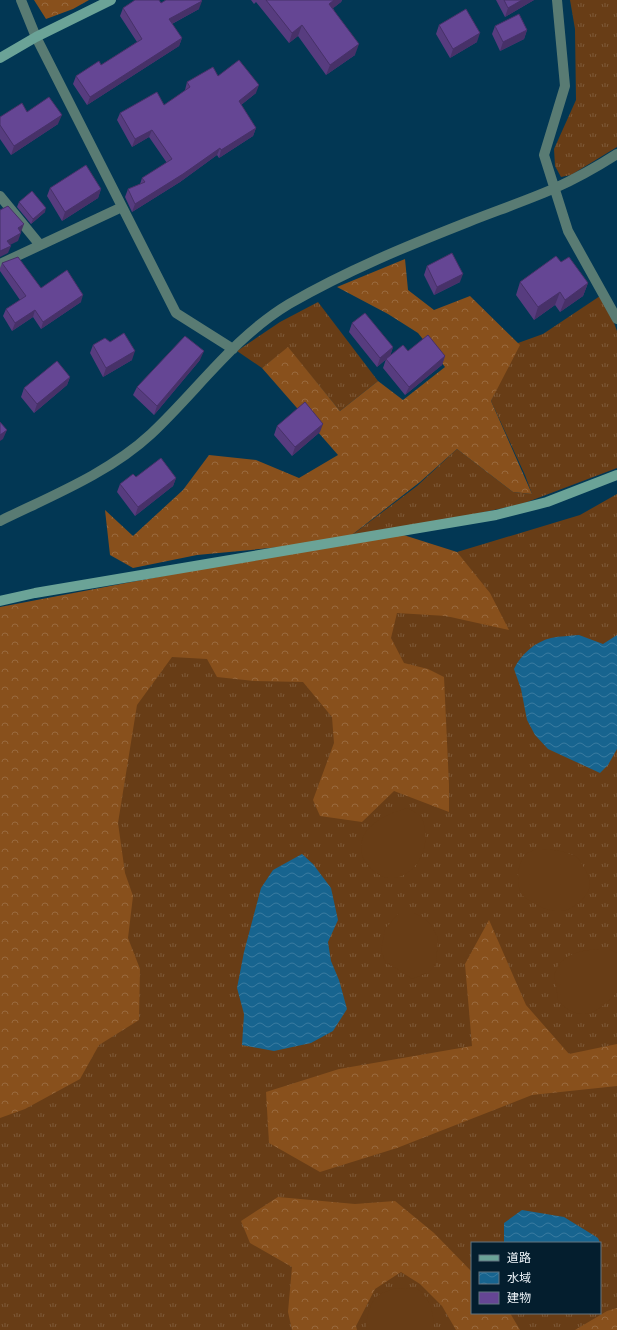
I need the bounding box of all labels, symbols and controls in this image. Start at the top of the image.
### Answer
legend [471,1242,601,1314]
text: 道路 [507,1250,531,1265]
text: 水域 [507,1270,531,1285]
text: 建物 [507,1290,531,1305]

